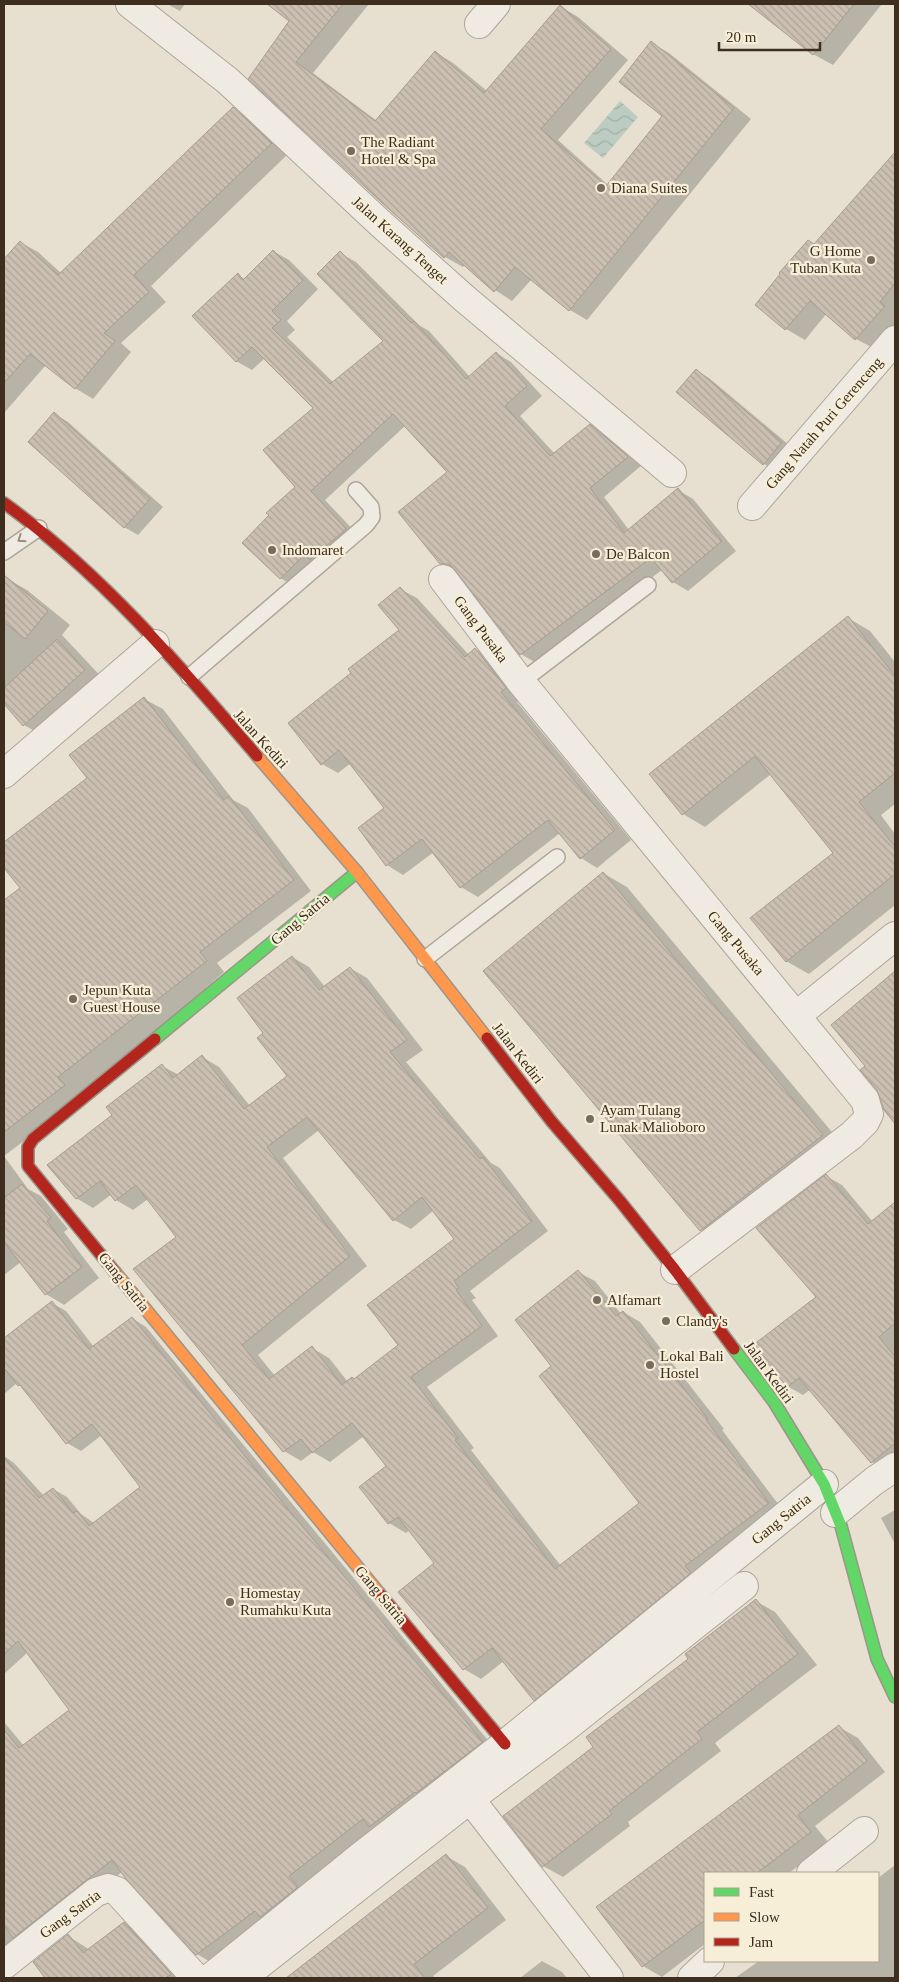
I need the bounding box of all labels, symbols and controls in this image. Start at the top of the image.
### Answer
scale bar [719,20,820,52]
text: 20 m [726,29,757,45]
place label: The Radiant Hotel & Spa [361,134,436,167]
marker: The Radiant Hotel & Spa [345,145,357,157]
place label: Diana Suites [611,180,687,196]
marker: Diana Suites [595,182,607,194]
street label: Jalan Karang Tenget [349,193,452,288]
place label: G Home Tuban Kuta [790,243,861,276]
marker: G Home Tuban Kuta [865,254,877,266]
street label: Gang Natah Puri Gerenceng [762,353,886,492]
one-way arrow [17,533,27,542]
place label: Indomaret [282,542,344,558]
marker: Indomaret [266,544,278,556]
place label: De Balcon [606,546,670,562]
marker: De Balcon [590,548,602,560]
street label: Gang Pusaka [451,593,511,666]
street label: Jalan Kediri [231,707,291,771]
street label: Gang Satria [268,890,333,948]
street label: Gang Pusaka [705,908,768,979]
place label: Jepun Kuta Guest House [83,982,160,1015]
marker: Jepun Kuta Guest House [67,993,79,1005]
street label: Jalan Kediri [489,1019,547,1087]
place label: Ayam Tulang Lunak Malioboro [600,1102,705,1135]
marker: Ayam Tulang Lunak Malioboro [584,1113,596,1125]
street label: Gang Satria [95,1249,153,1315]
place label: Alfamart [607,1292,662,1308]
marker: Alfamart [591,1294,603,1306]
place label: Clandy's [676,1313,728,1329]
marker: Clandy's [660,1315,672,1327]
street label: Jalan Kediri [741,1338,797,1406]
place label: Lokal Bali Hostel [660,1348,724,1381]
marker: Lokal Bali Hostel [644,1359,656,1371]
street label: Gang Satria [748,1490,814,1548]
street label: Gang Satria [352,1563,410,1628]
place label: Homestay Rumahku Kuta [240,1585,332,1618]
marker: Homestay Rumahku Kuta [224,1596,236,1608]
legend [704,1872,879,1962]
text: Fast [749,1884,775,1900]
street label: Gang Satria [36,1886,104,1941]
text: Slow [749,1909,780,1925]
text: Jam [749,1934,773,1950]

